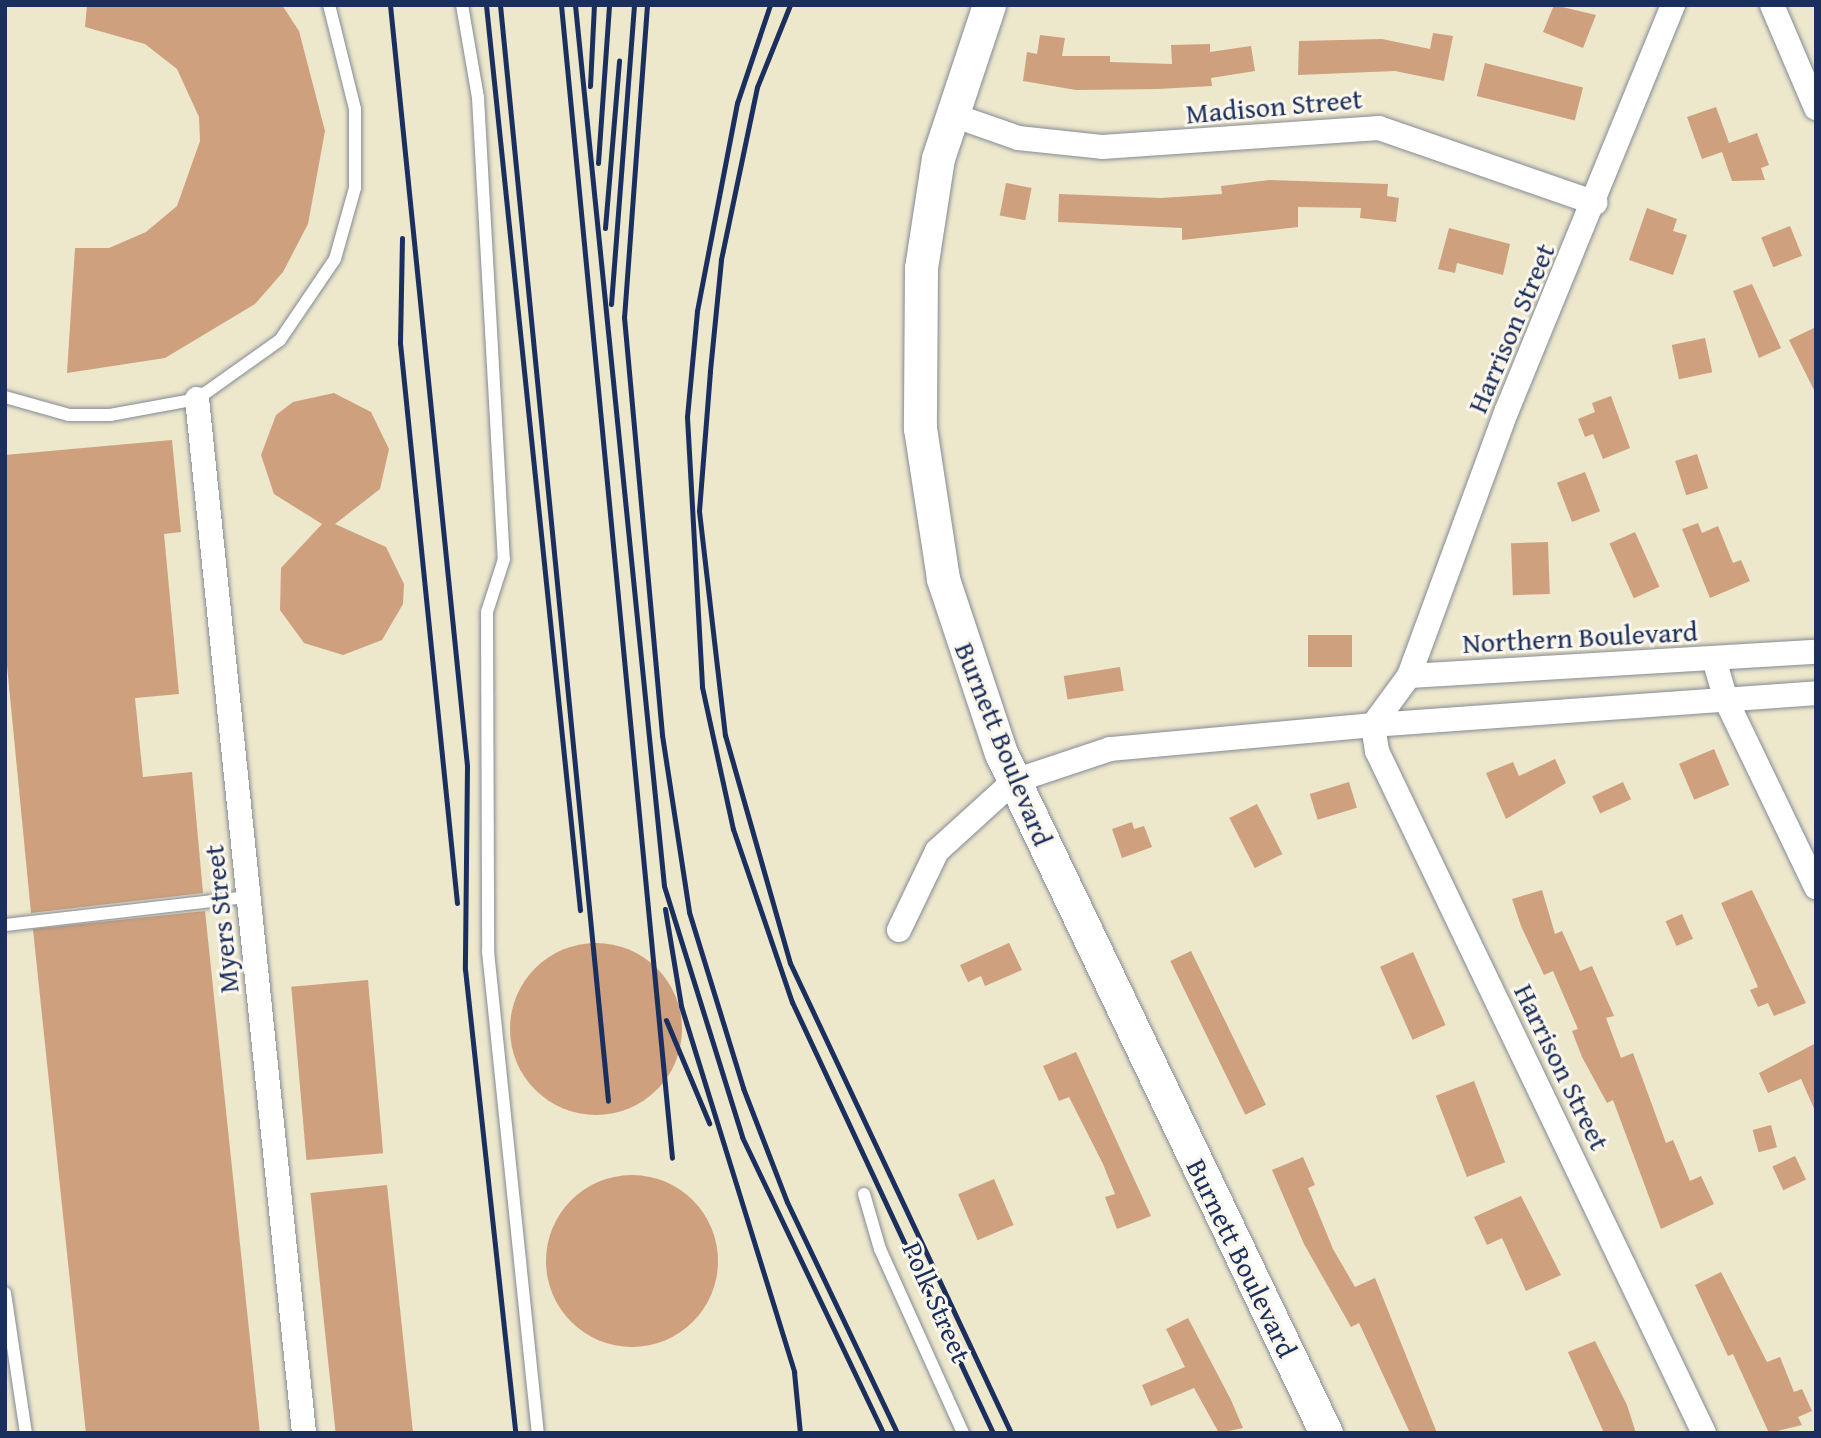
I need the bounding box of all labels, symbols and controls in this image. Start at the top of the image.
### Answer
street label: Madison Street [1184,82,1364,130]
street label: Harrison Street [1460,238,1562,418]
street label: Northern Boulevard [1462,614,1698,660]
street label: Burnett Boulevard [948,637,1060,851]
street label: Myers Street [196,843,246,995]
street label: Harrison Street [1507,978,1617,1156]
street label: Burnett Boulevard [1179,1153,1305,1363]
street label: Polk Street [896,1237,978,1367]

